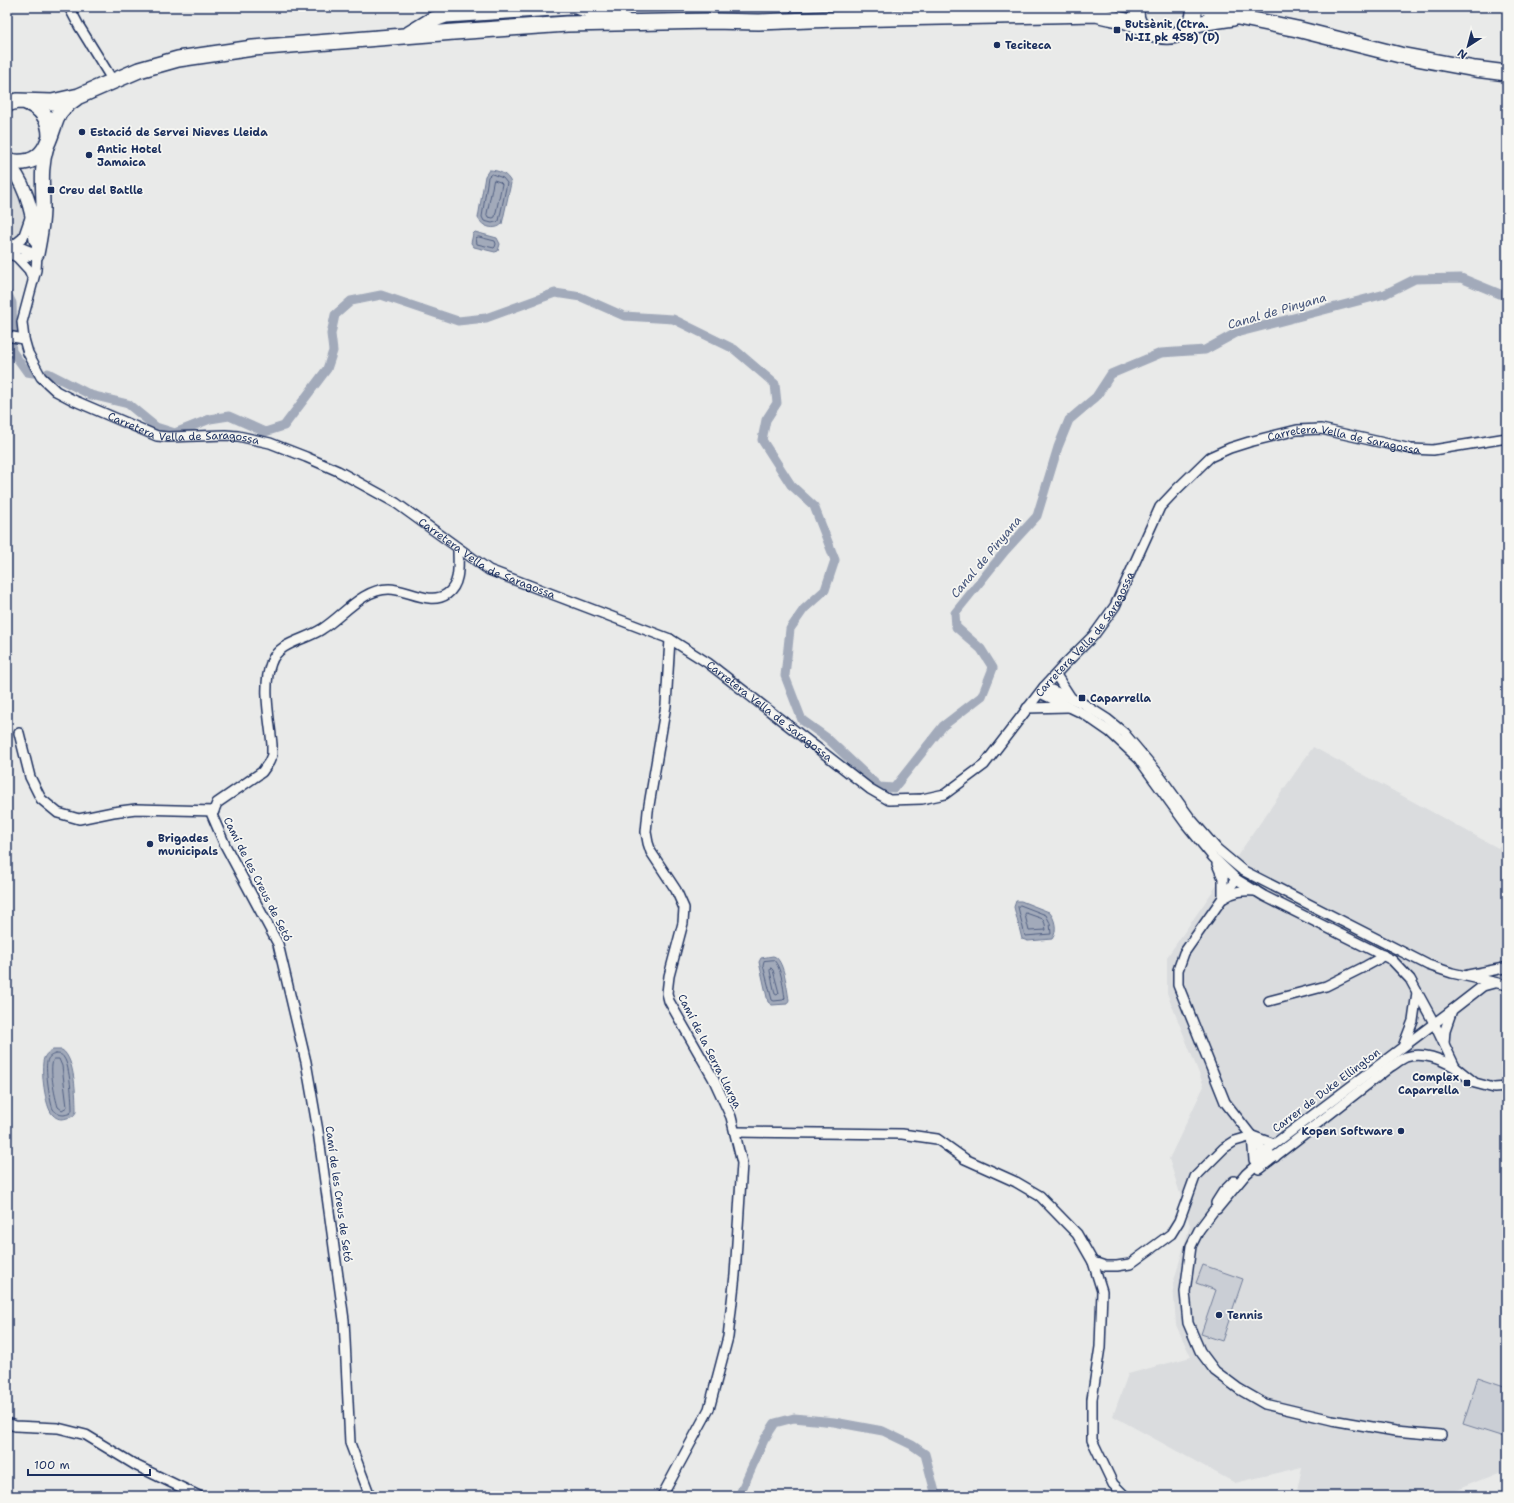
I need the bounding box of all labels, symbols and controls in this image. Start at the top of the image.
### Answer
place label: Butsènit (Ctra. N-II pk 458) (D) [1125,17,1219,45]
marker: Butsènit (Ctra. N-II pk 458) (D) [1112,25,1122,35]
north arrow [1448,26,1488,66]
place label: Teciteca [1005,38,1052,53]
marker: Teciteca [992,40,1002,50]
text: N [1454,45,1470,62]
place label: Estació de Servei Nieves Lleida [90,125,268,140]
marker: Estació de Servei Nieves Lleida [77,127,87,137]
place label: Antic Hotel Jamaica [97,142,162,170]
marker: Antic Hotel Jamaica [84,150,94,160]
place label: Creu del Batlle [59,183,144,198]
marker: Creu del Batlle [46,185,56,195]
water label: Canal de Pinyana [1226,289,1328,333]
street label: Carretera Vella de Saragossa [105,409,261,448]
street label: Carretera Vella de Saragossa [1266,422,1421,457]
water label: Canal de Pinyana [947,513,1025,601]
street label: Carretera Vella de Saragossa [415,515,558,603]
street label: Carretera Vella de Saragossa [1032,569,1138,700]
street label: Carretera Vella de Saragossa [703,658,835,765]
place label: Caparrella [1090,691,1152,706]
marker: Caparrella [1077,693,1087,703]
street label: Camí de les Creus de Setó [220,815,296,944]
place label: Brigades municipals [158,831,218,859]
marker: Brigades municipals [145,839,155,849]
street label: Camí de la Serra Llarga [674,992,745,1111]
street label: Carrer de Duke Ellington [1269,1045,1383,1136]
place label: Complex Caparrella [1398,1070,1459,1098]
marker: Complex Caparrella [1462,1078,1472,1088]
place label: Kopen Software [1301,1124,1393,1139]
street label: Camí de les Creus de Setó [322,1125,356,1264]
marker: Kopen Software [1396,1126,1406,1136]
place label: Tennis [1227,1308,1263,1323]
marker: Tennis [1214,1310,1224,1320]
scale bar [28,1451,150,1477]
text: 100 m [34,1457,70,1473]

